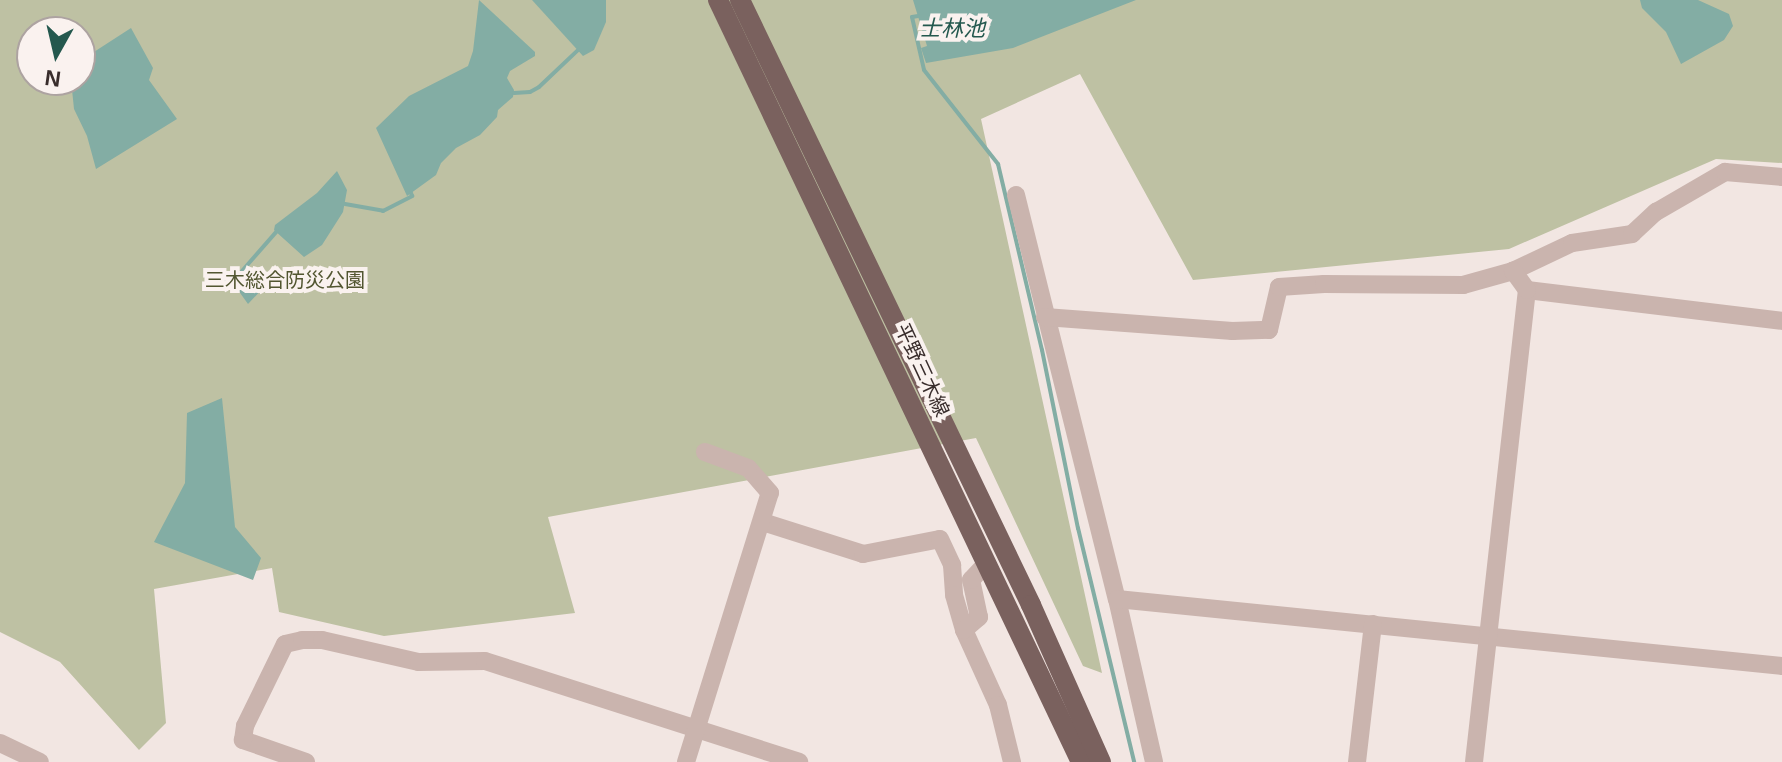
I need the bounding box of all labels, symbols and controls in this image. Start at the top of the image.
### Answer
north arrow [16,16,96,96]
water label: 士林池 [919,16,985,42]
text: N [43,65,62,92]
park label: 三木総合防災公園 [205,268,365,292]
street label: 平野三木線 [890,320,954,420]

